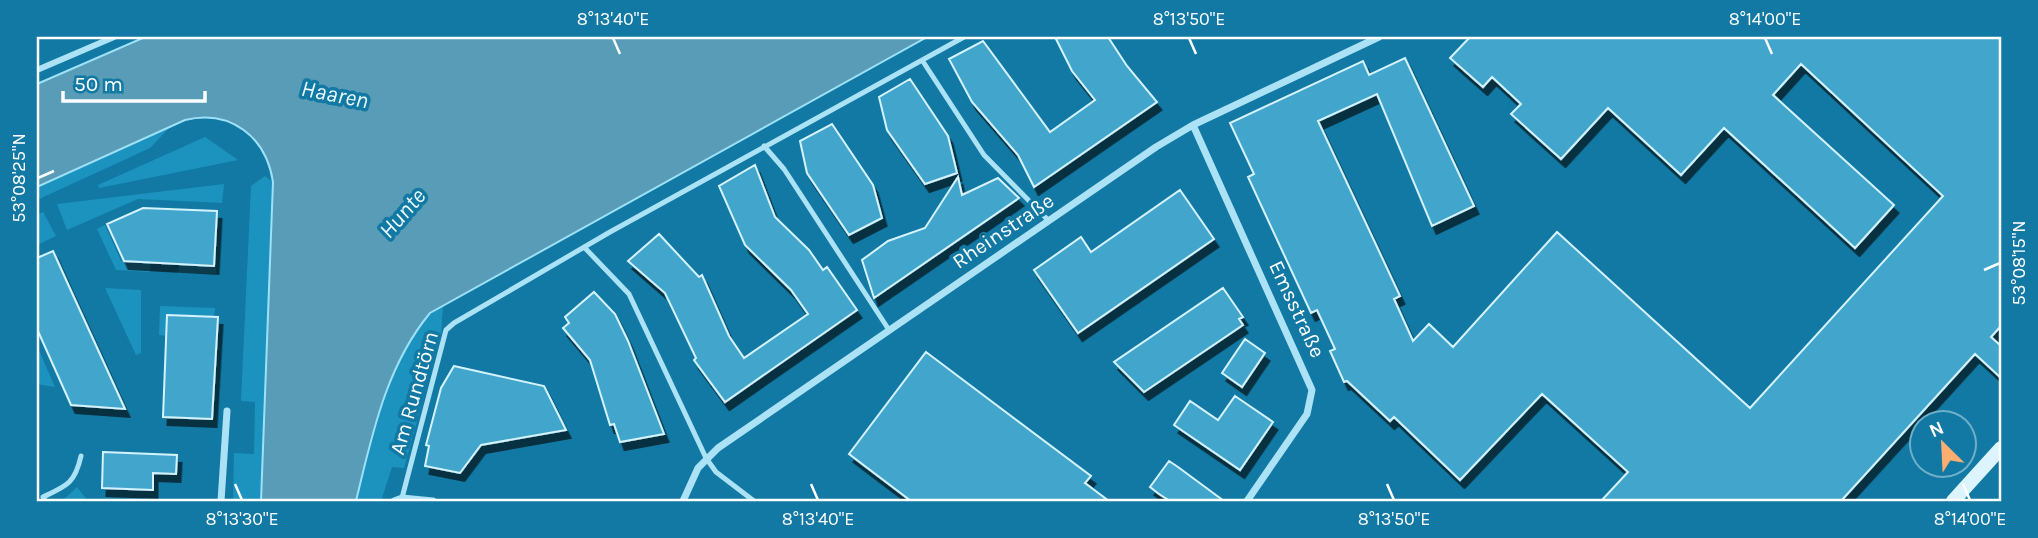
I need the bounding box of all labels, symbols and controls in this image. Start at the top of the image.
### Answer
text: 8°13'40"E [577,8,649,30]
text: 8°13'50"E [1153,8,1225,30]
text: 8°14'00"E [1729,8,1801,30]
scale bar [63,60,205,104]
text: 50 m [74,72,123,96]
water label: Haaren [299,75,371,114]
text: 53°08'25"N [8,133,30,223]
water label: Hunte [373,183,432,244]
street label: Rheinstraße [948,188,1058,274]
text: 53°08'15"N [2008,220,2030,306]
street label: Emsstraße [1264,257,1330,361]
street label: Am Rundtörn [385,329,443,457]
north arrow [1909,408,1979,478]
text: N [1926,417,1947,442]
text: 8°13'30"E [205,508,279,530]
text: 8°13'40"E [782,508,854,530]
text: 8°13'50"E [1358,508,1430,530]
text: 8°14'00"E [1934,508,2006,530]

